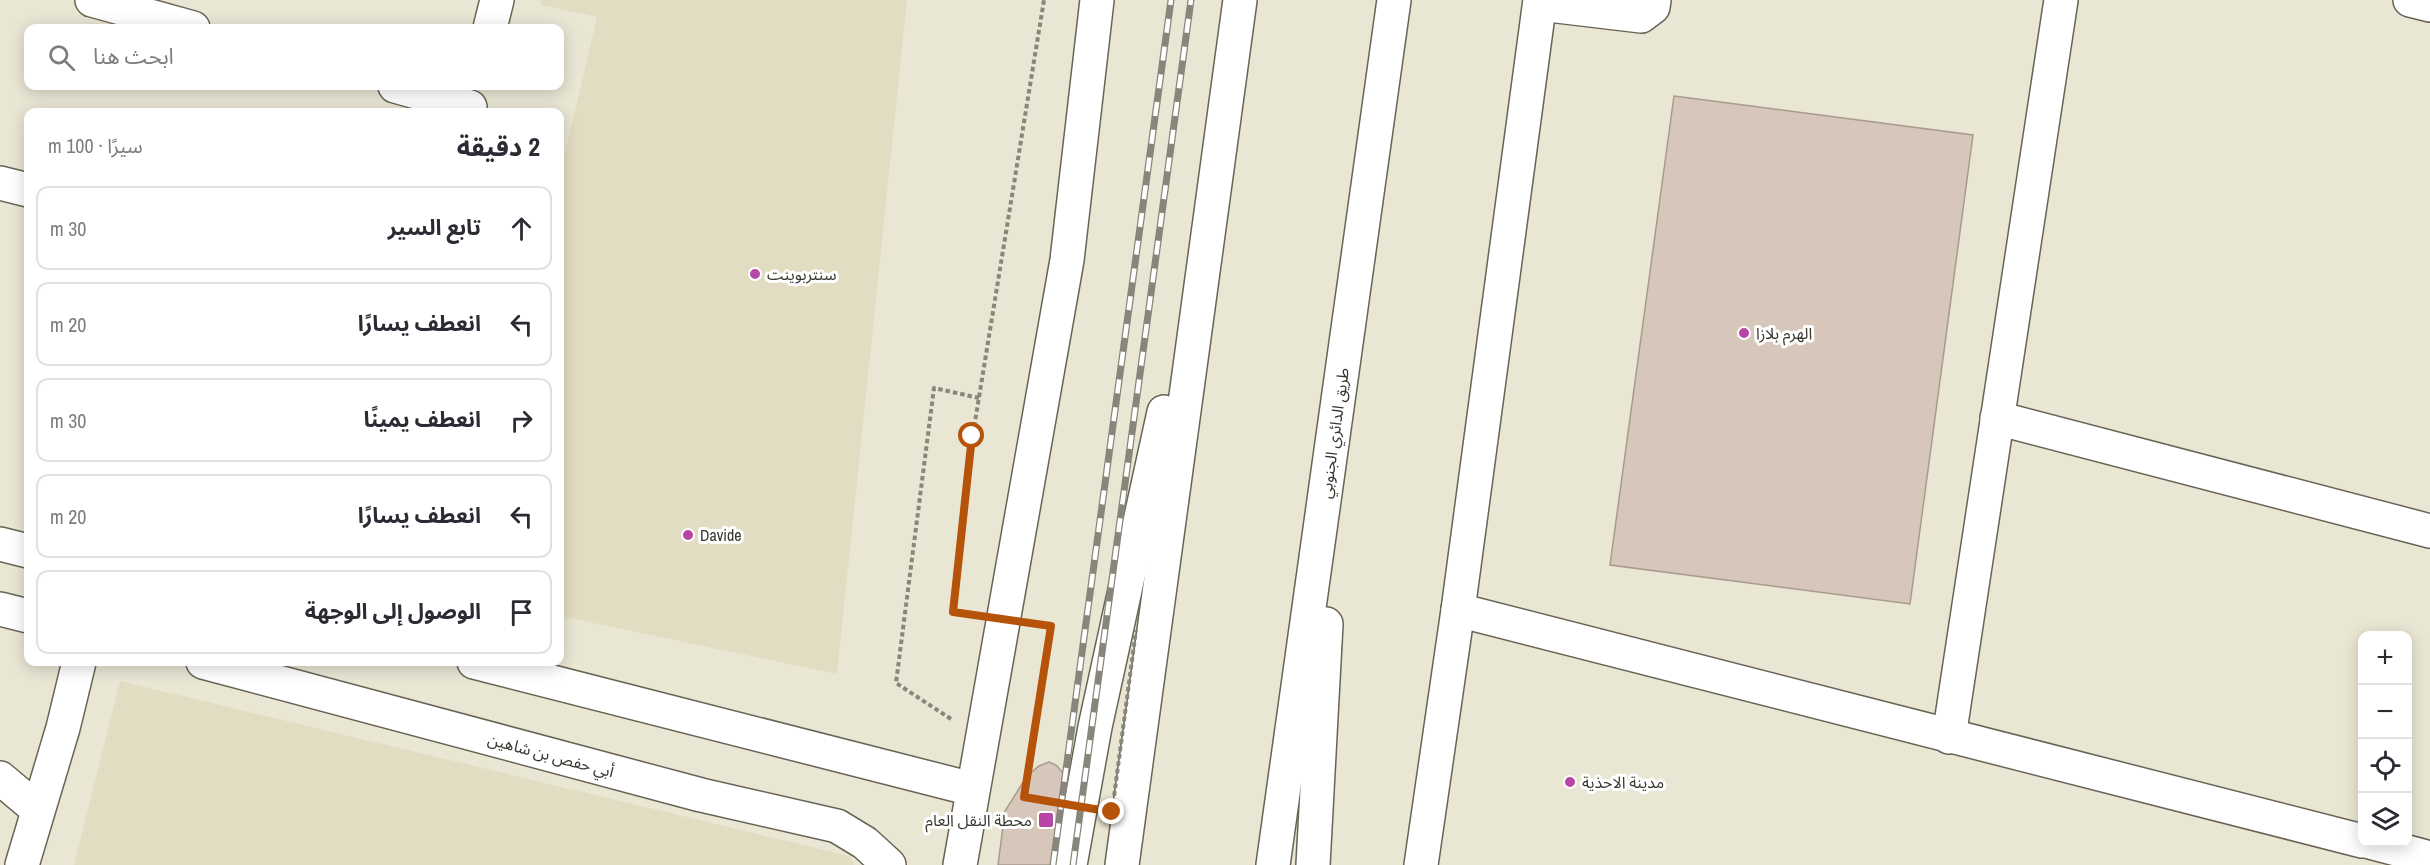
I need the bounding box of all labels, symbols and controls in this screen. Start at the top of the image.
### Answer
search box [24,24,564,90]
icon: search [45,41,78,74]
text: ابحث هنا [93,41,174,71]
text: 2 دقيقة [457,129,540,164]
text: سيرًا · 100 m [48,132,143,159]
text: تابع السير [388,212,481,242]
icon: ahead [505,212,538,245]
text: 30 m [50,215,86,242]
place label: سنتربوينت [767,263,836,285]
marker: سنتربوينت [748,267,762,281]
text: انعطف يسارًا [358,308,481,338]
icon: left [505,308,538,341]
text: 20 m [50,311,86,338]
place label: الهرم بلازا [1756,322,1812,346]
marker: الهرم بلازا [1737,326,1751,340]
street label: طريق الدائري الجنوبي [1314,366,1356,500]
text: انعطف يمينًا [363,404,481,434]
icon: right [505,404,538,437]
text: 30 m [50,407,86,434]
route start [958,422,984,448]
text: انعطف يسارًا [358,500,481,530]
icon: left [505,500,538,533]
text: 20 m [50,503,86,530]
place label: Davide [700,524,742,546]
marker: Davide [681,528,695,542]
text: الوصول إلى الوجهة [305,596,481,626]
icon: arrive [505,596,538,629]
map controls [2358,631,2412,847]
button: + [2358,631,2412,685]
button: − [2358,685,2412,739]
street label: أبي حفص بن شاهين [485,728,617,784]
button: locate [2358,739,2412,793]
place label: مدينة الاحذية [1582,771,1664,793]
marker: مدينة الاحذية [1563,775,1577,789]
button: layers [2358,793,2412,847]
route end [1098,798,1124,824]
place label: محطة النقل العام [925,809,1032,833]
marker: محطة النقل العام [1037,811,1055,829]

